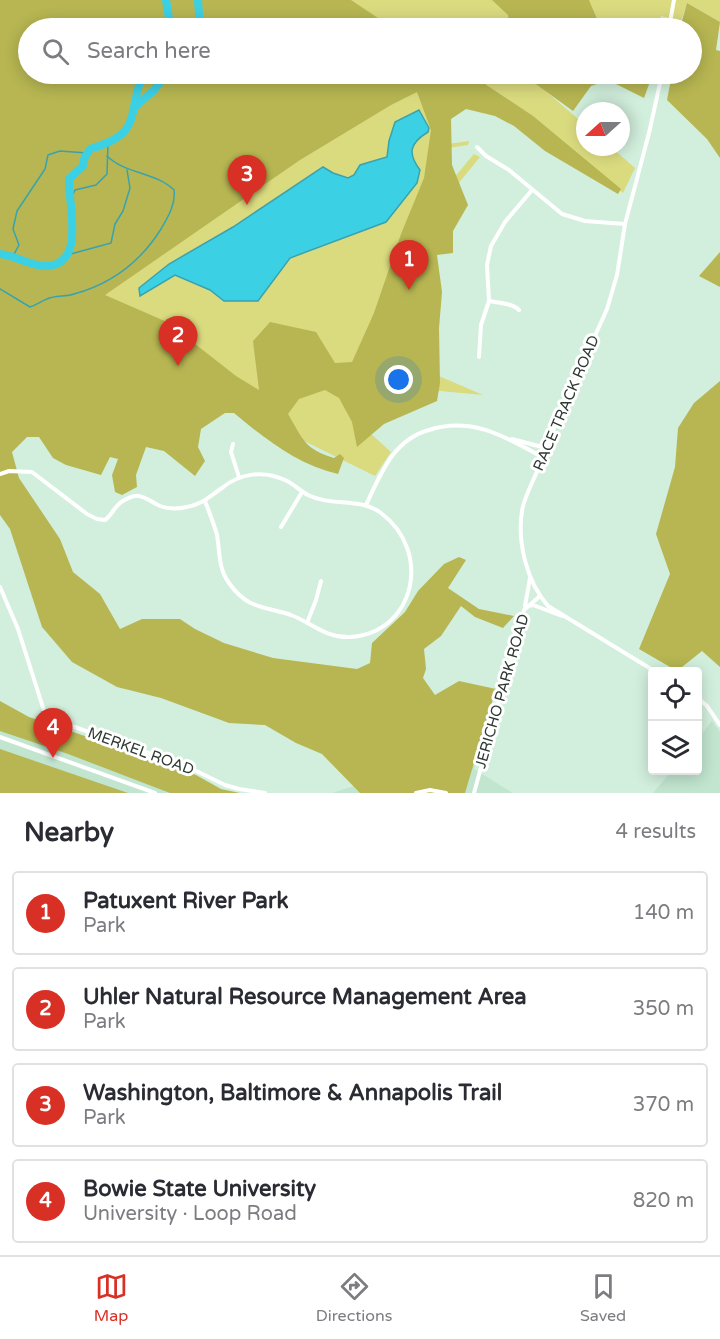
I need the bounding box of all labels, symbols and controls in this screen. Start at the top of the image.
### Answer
search box [18,18,702,84]
icon: search [39,35,72,68]
text: Search here [87,38,211,64]
north arrow [576,102,630,156]
pin: 3 [228,156,266,205]
pin: 1 [390,240,428,290]
pin: 2 [158,316,198,366]
street label: RACE TRACK ROAD [529,332,603,474]
your location [384,365,413,394]
street label: JERICHO PARK ROAD [471,612,533,770]
map controls [648,667,702,775]
button: locate [648,667,702,721]
pin: 4 [34,708,72,758]
button: layers [648,721,702,775]
street label: MERKEL ROAD [85,723,197,779]
text: Nearby [24,817,114,848]
text: 4 results [616,820,696,844]
text: Patuxent River Park [83,888,288,914]
text: 1 [39,901,52,925]
text: 140 m [633,901,694,925]
text: Park [83,914,126,938]
text: Uhler Natural Resource Management Area [83,984,527,1010]
text: 2 [39,997,52,1021]
text: 350 m [633,997,694,1021]
text: Park [83,1010,126,1034]
text: Washington, Baltimore & Annapolis Trail [83,1080,502,1106]
text: 3 [39,1093,52,1117]
text: 370 m [633,1093,694,1117]
text: Park [83,1106,126,1130]
text: Bowie State University [83,1176,316,1202]
text: 4 [39,1189,52,1213]
text: 820 m [633,1189,694,1213]
text: University · Loop Road [83,1202,297,1226]
tab: Map [94,1270,128,1326]
tab: Directions [316,1270,392,1326]
tab: Saved [580,1270,626,1326]

